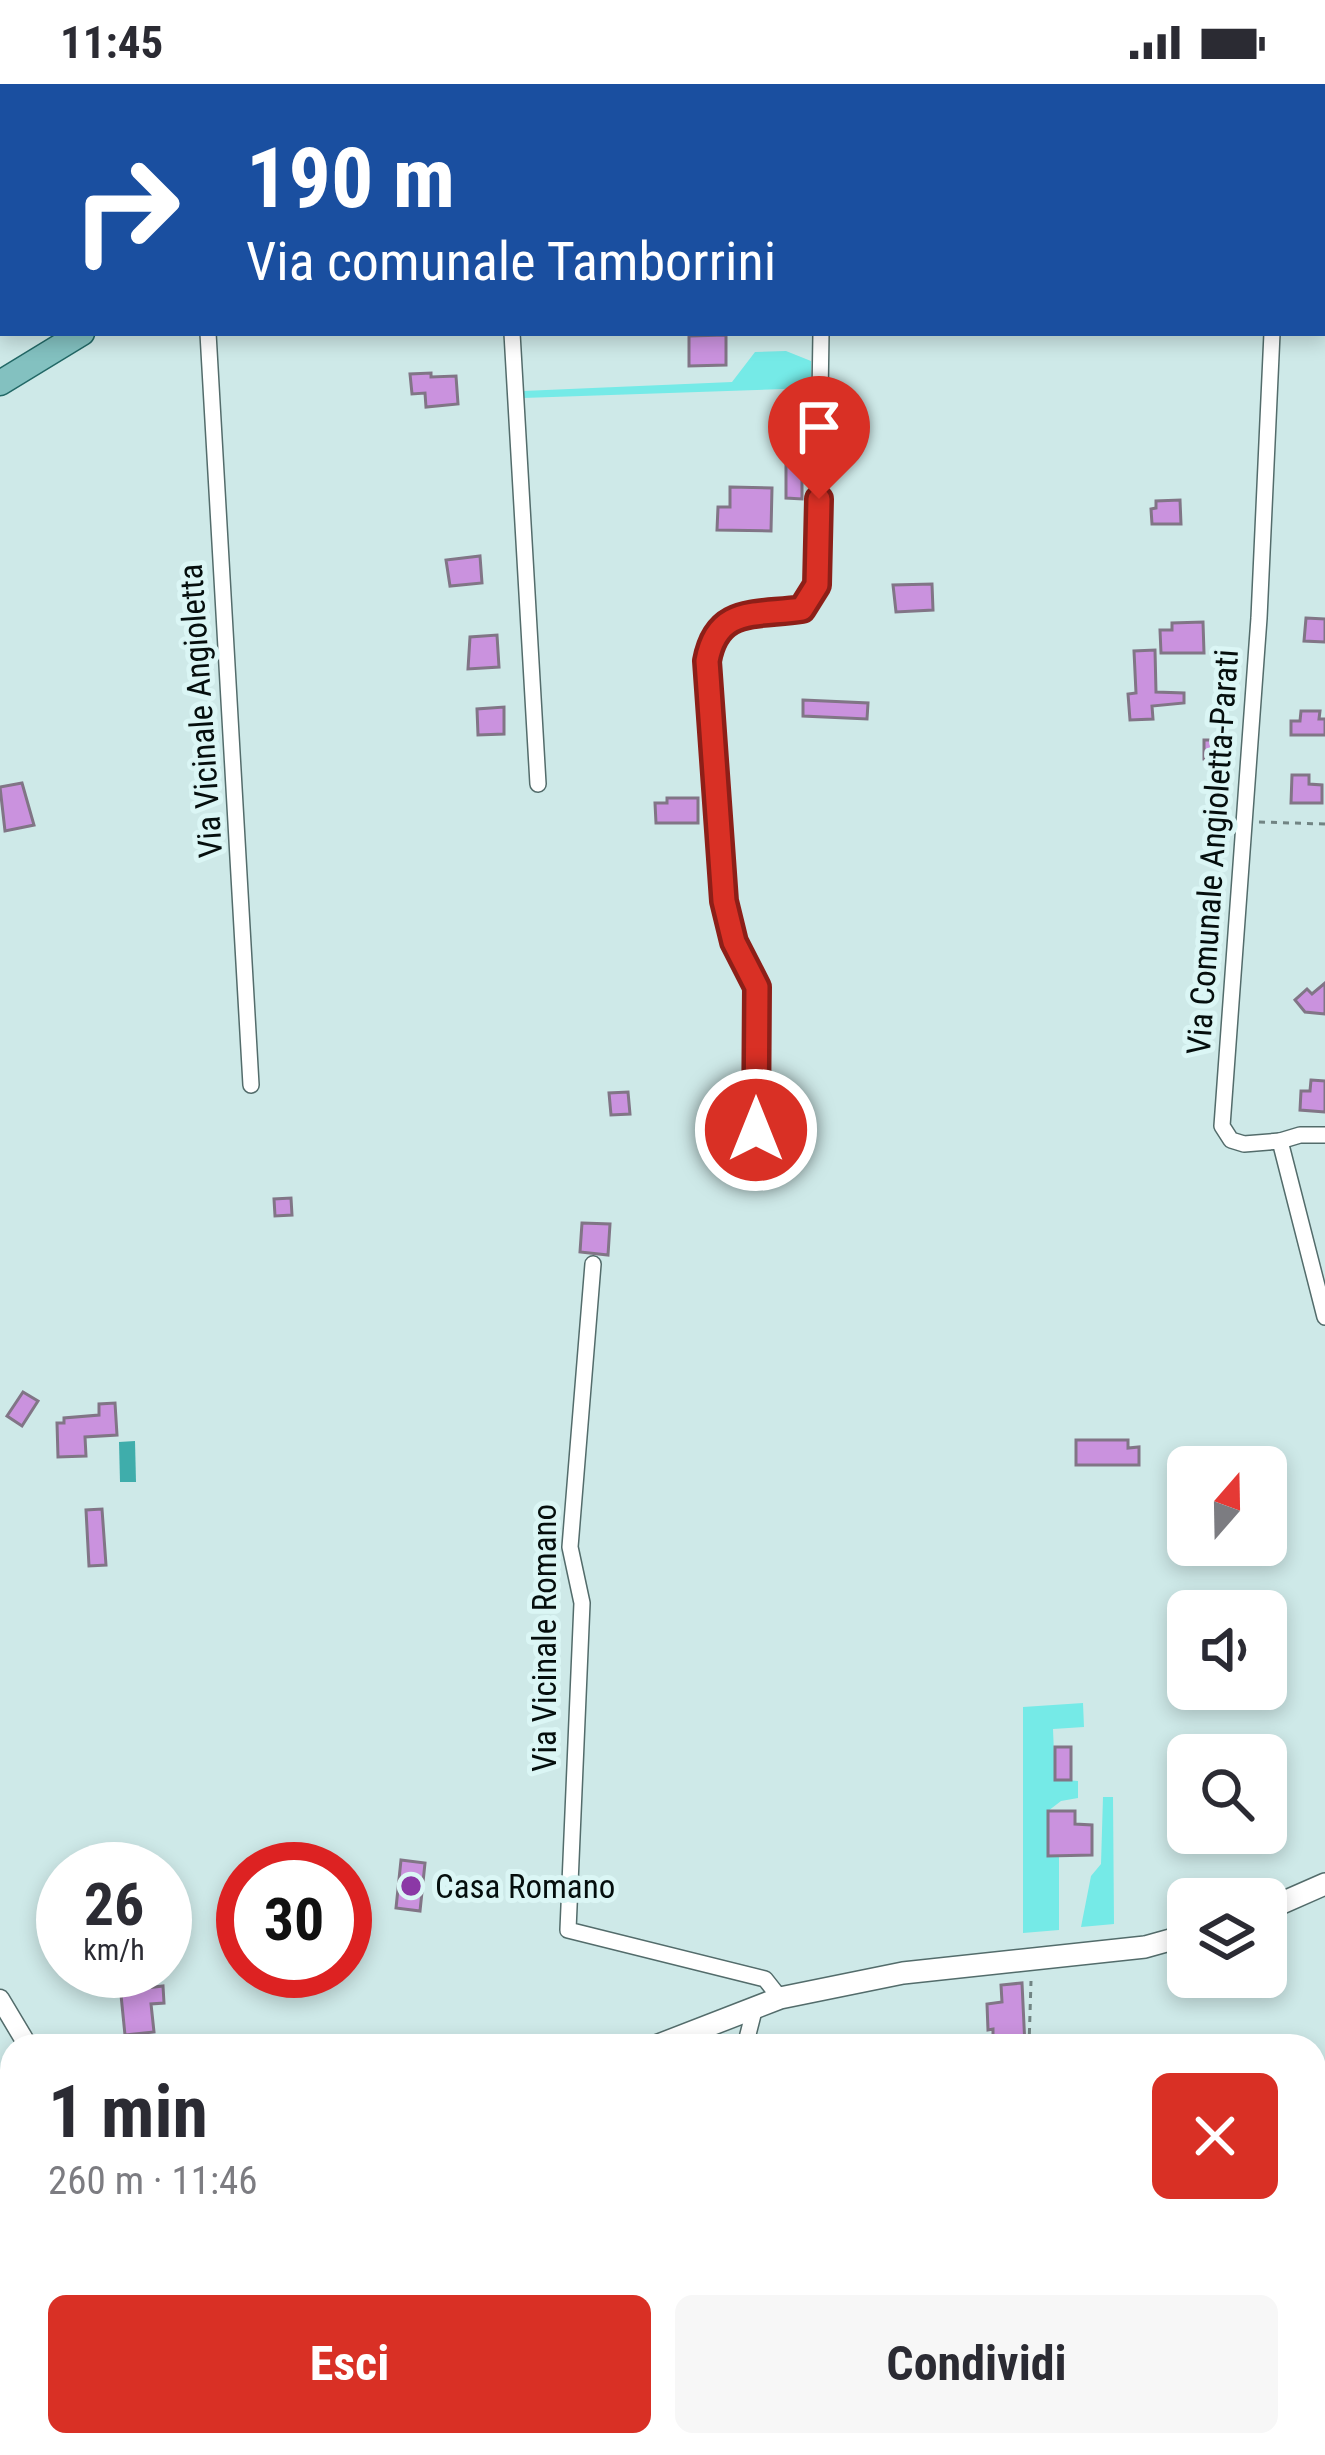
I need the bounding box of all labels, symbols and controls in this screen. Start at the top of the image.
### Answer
text: 11:45 [60,16,163,69]
text: 190 m [246,129,455,228]
icon: right [48,132,204,288]
text: Via comunale Tamborrini [246,230,776,293]
pin [768,376,870,499]
icon: arrive [786,394,852,460]
street label: Via Vicinale Angioletta [171,563,230,859]
street label: Via Comunale Angioletta-Parati [1179,648,1246,1056]
position arrow [693,1067,819,1193]
north arrow [1167,1446,1287,1566]
map controls [1167,1446,1287,1998]
street label: Via Vicinale Romano [525,1504,564,1772]
button: sound [1167,1590,1287,1710]
button: search [1167,1734,1287,1854]
speed limit sign: 30 [216,1842,372,1998]
place label: Casa Romano [435,1867,615,1906]
text: 26 [84,1869,144,1940]
marker: Casa Romano [398,1873,424,1899]
button: layers [1167,1878,1287,1998]
text: km/h [83,1932,145,1967]
text: 1 min [48,2070,208,2155]
button: close [1152,2073,1278,2199]
text: 260 m · 11:46 [48,2158,258,2204]
button: Esci [48,2295,651,2433]
button: Condividi [675,2295,1278,2433]

